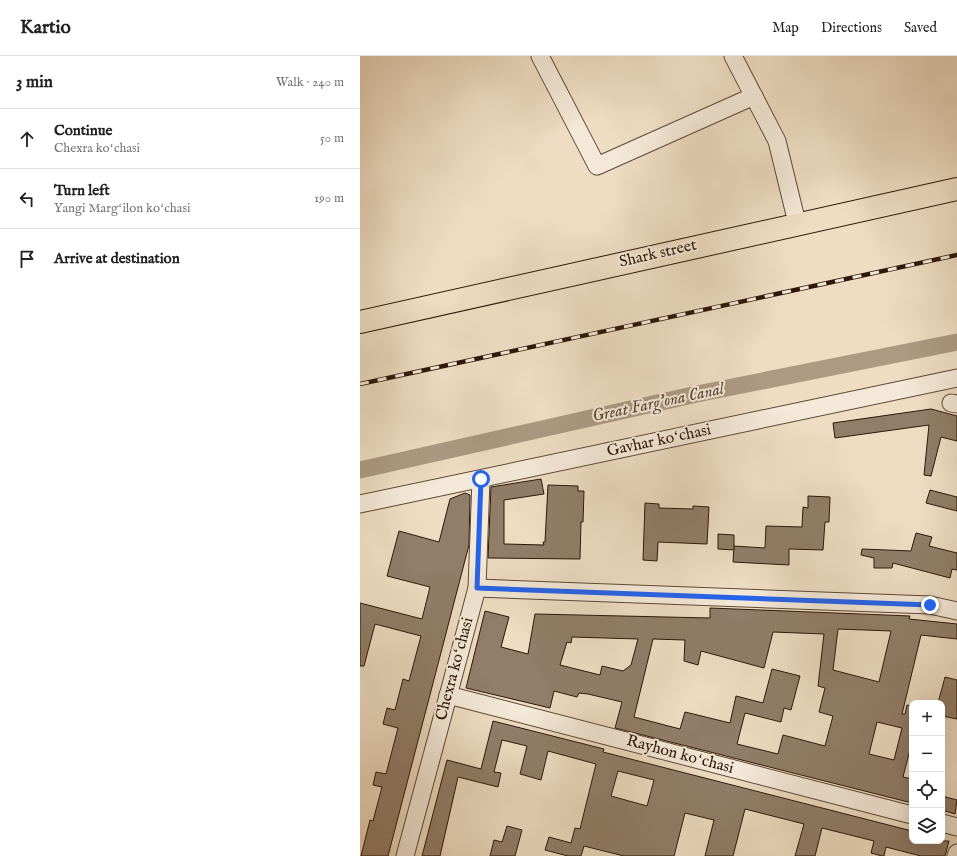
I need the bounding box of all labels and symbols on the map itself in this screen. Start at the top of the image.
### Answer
street label: Shark street [617,235,699,273]
water label: Great Farg'ona Canal [590,378,728,427]
street label: Gavhar koʻchasi [605,420,713,462]
route start [472,470,490,488]
route end [921,596,939,614]
street label: Chexra koʻchasi [432,615,478,723]
street label: Rayhon koʻchasi [624,731,736,779]

